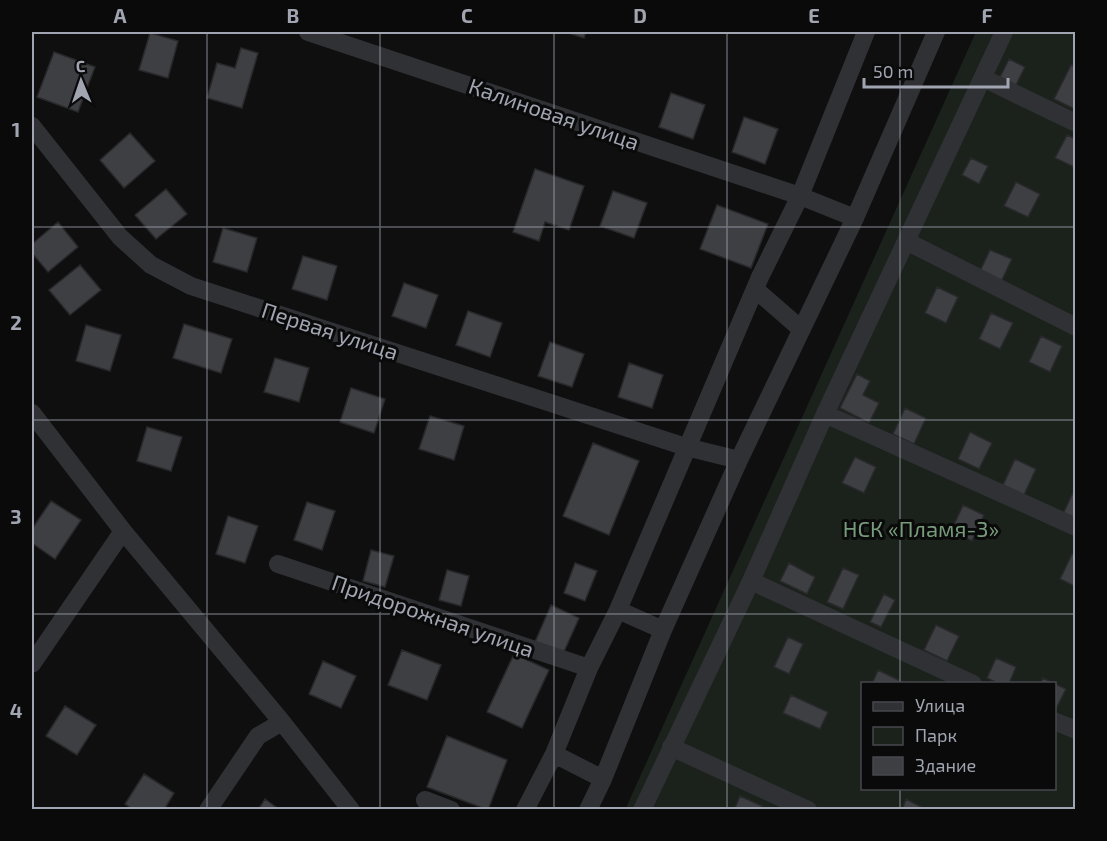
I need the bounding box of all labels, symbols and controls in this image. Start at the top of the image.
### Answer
text: A [113,3,127,27]
text: B [287,3,299,27]
text: C [461,3,473,27]
text: D [633,3,647,27]
text: E [808,3,820,27]
text: F [981,3,993,27]
north arrow [51,51,111,111]
scale bar [864,51,1008,89]
text: С [75,56,85,75]
text: 50 m [873,60,913,82]
street label: Калиновая улица [465,72,643,155]
text: 1 [12,117,20,141]
street label: Первая улица [258,296,402,365]
text: 2 [10,310,22,334]
text: 3 [10,504,22,528]
park label: НСК «Пламя-3» [843,515,999,541]
street label: Придорожная улица [329,568,538,663]
legend [861,682,1056,790]
text: Улица [915,694,965,716]
text: 4 [10,698,23,722]
text: Парк [915,724,957,746]
text: Здание [915,754,976,776]

